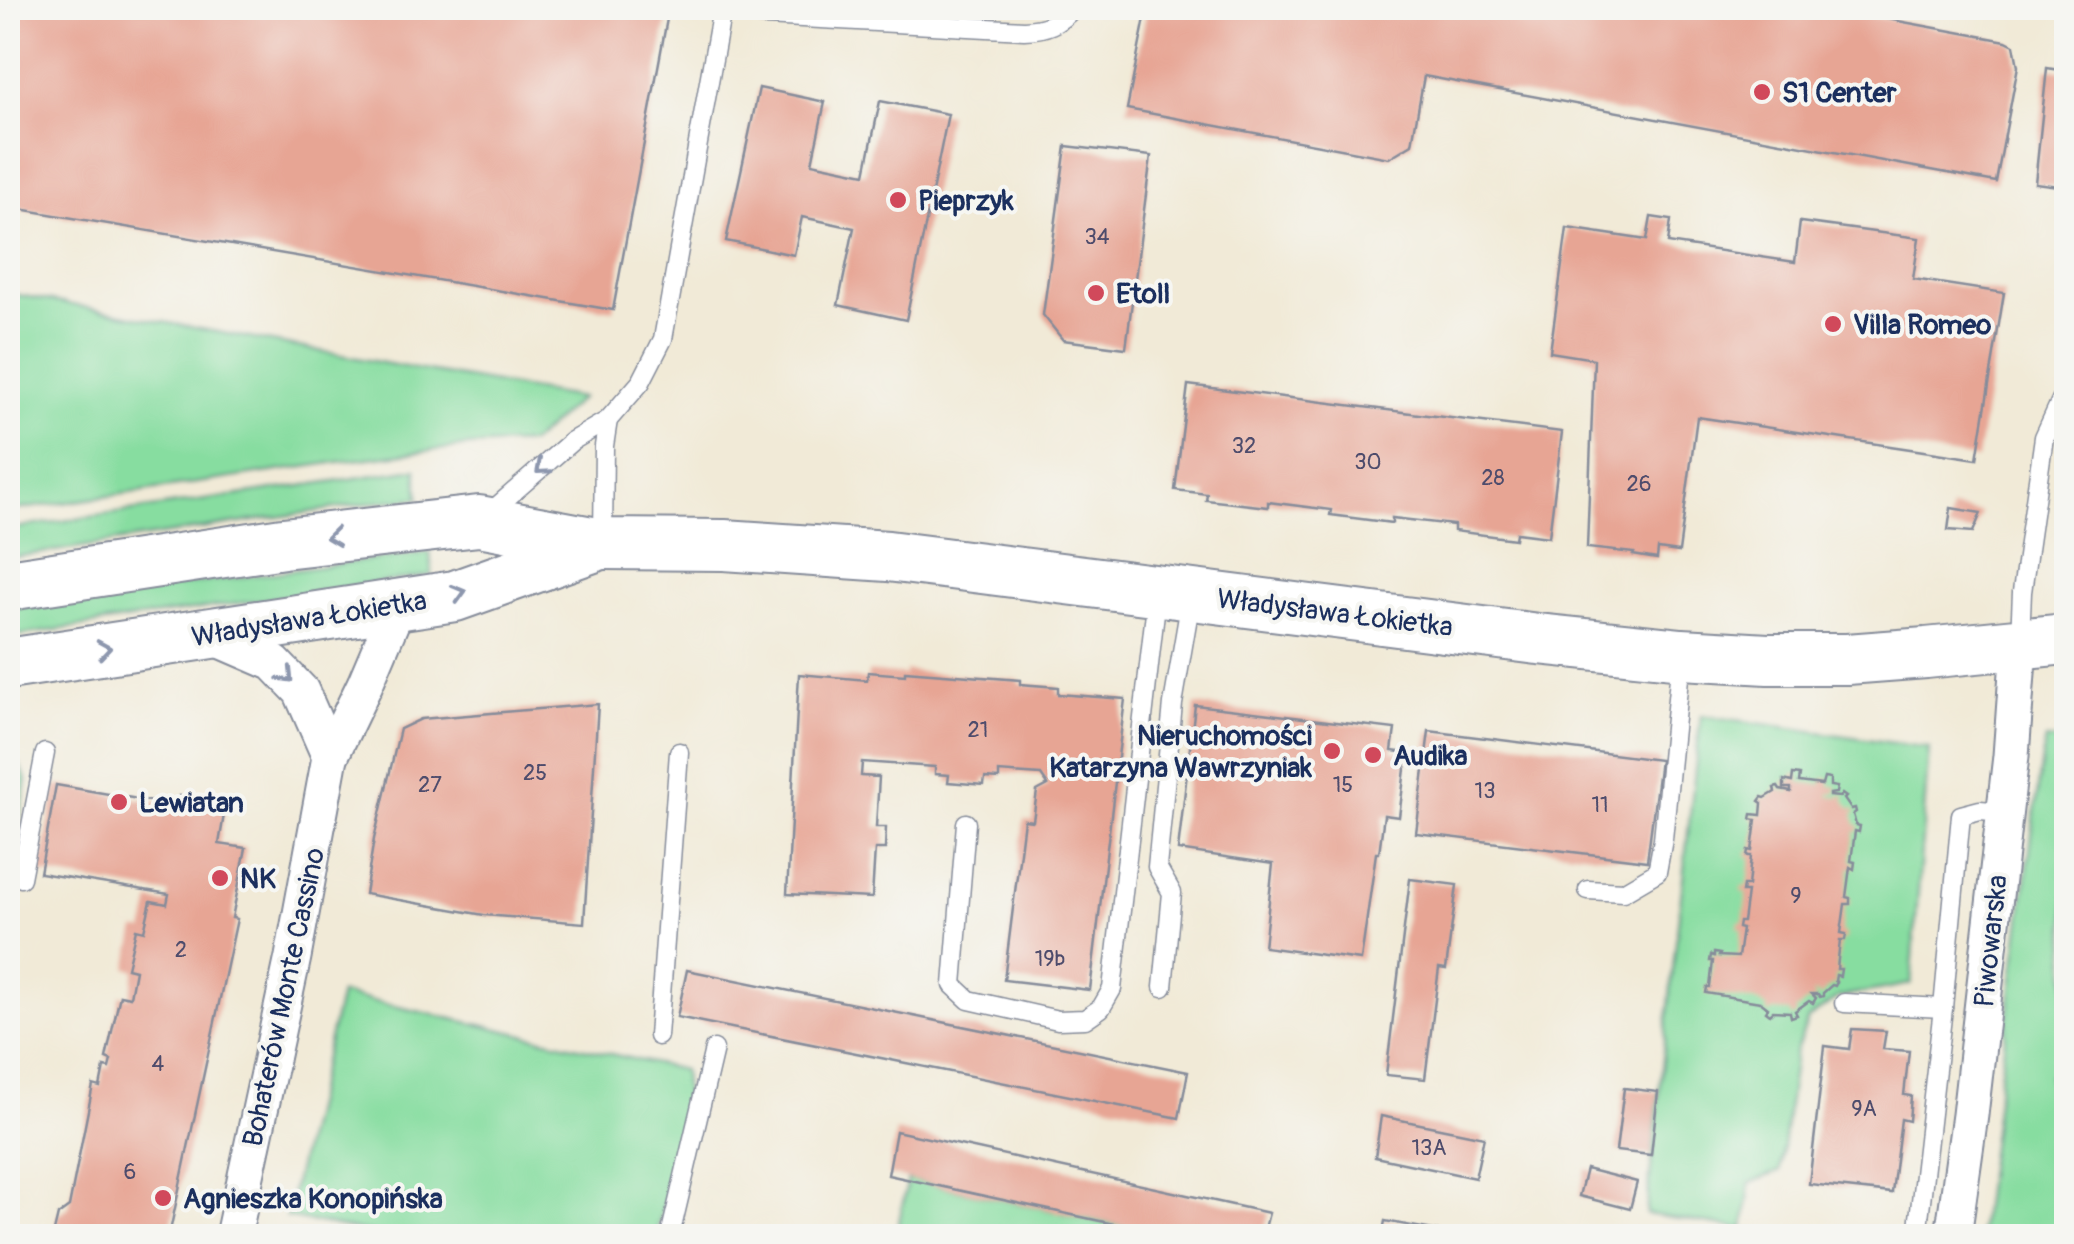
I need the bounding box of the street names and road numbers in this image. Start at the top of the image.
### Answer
street label: Władysława Łokietka [1215,582,1455,645]
street label: Władysława Łokietka [189,584,429,655]
street label: Bohaterów Monte Cassino [236,845,333,1150]
street label: Piwowarska [1967,873,2016,1009]

